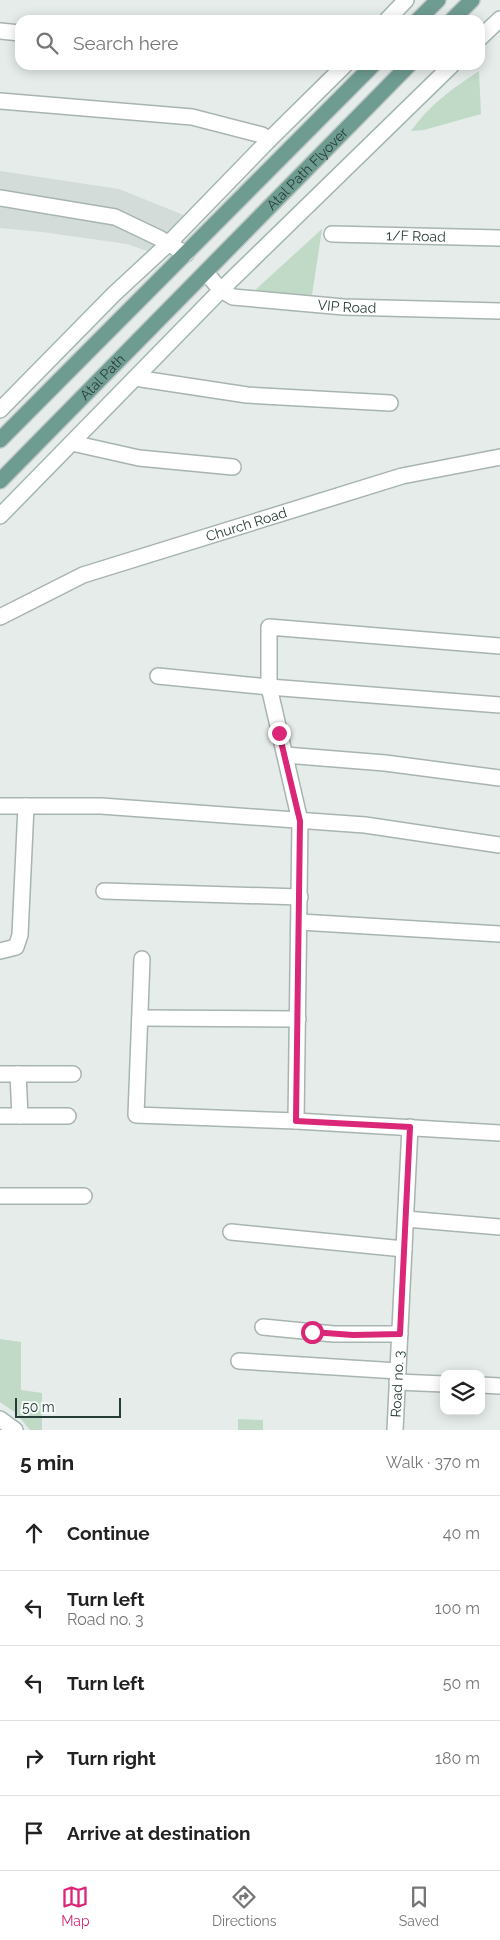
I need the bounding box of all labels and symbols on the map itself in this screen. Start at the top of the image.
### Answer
street label: Atal Path Flyover [263,124,351,213]
street label: 1/F Road [386,227,446,245]
street label: VIP Road [317,297,376,316]
street label: Atal Path [76,351,128,403]
street label: Church Road [204,504,289,544]
route end [268,722,291,745]
route start [301,1321,324,1344]
street label: Road no. 3 [388,1350,407,1418]
scale bar [15,1395,121,1418]

